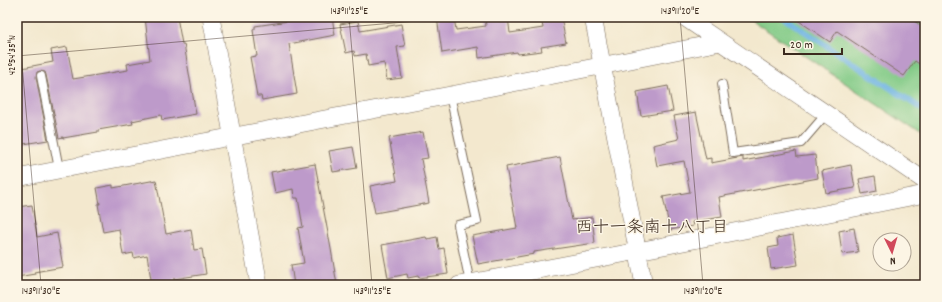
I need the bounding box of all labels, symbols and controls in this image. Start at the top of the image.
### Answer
text: 143°11'25"E [330,5,368,19]
text: 143°11'20"E [661,5,700,19]
scale bar [784,30,842,56]
text: 42°54'35"N [6,35,20,75]
text: 20 m [790,37,813,54]
district label: 西十一条南十八丁目 [576,217,729,241]
north arrow [872,232,912,272]
text: N [889,252,896,268]
text: 143°11'30"E [22,285,61,299]
text: 143°11'25"E [353,285,391,299]
text: 143°11'20"E [684,285,723,299]

